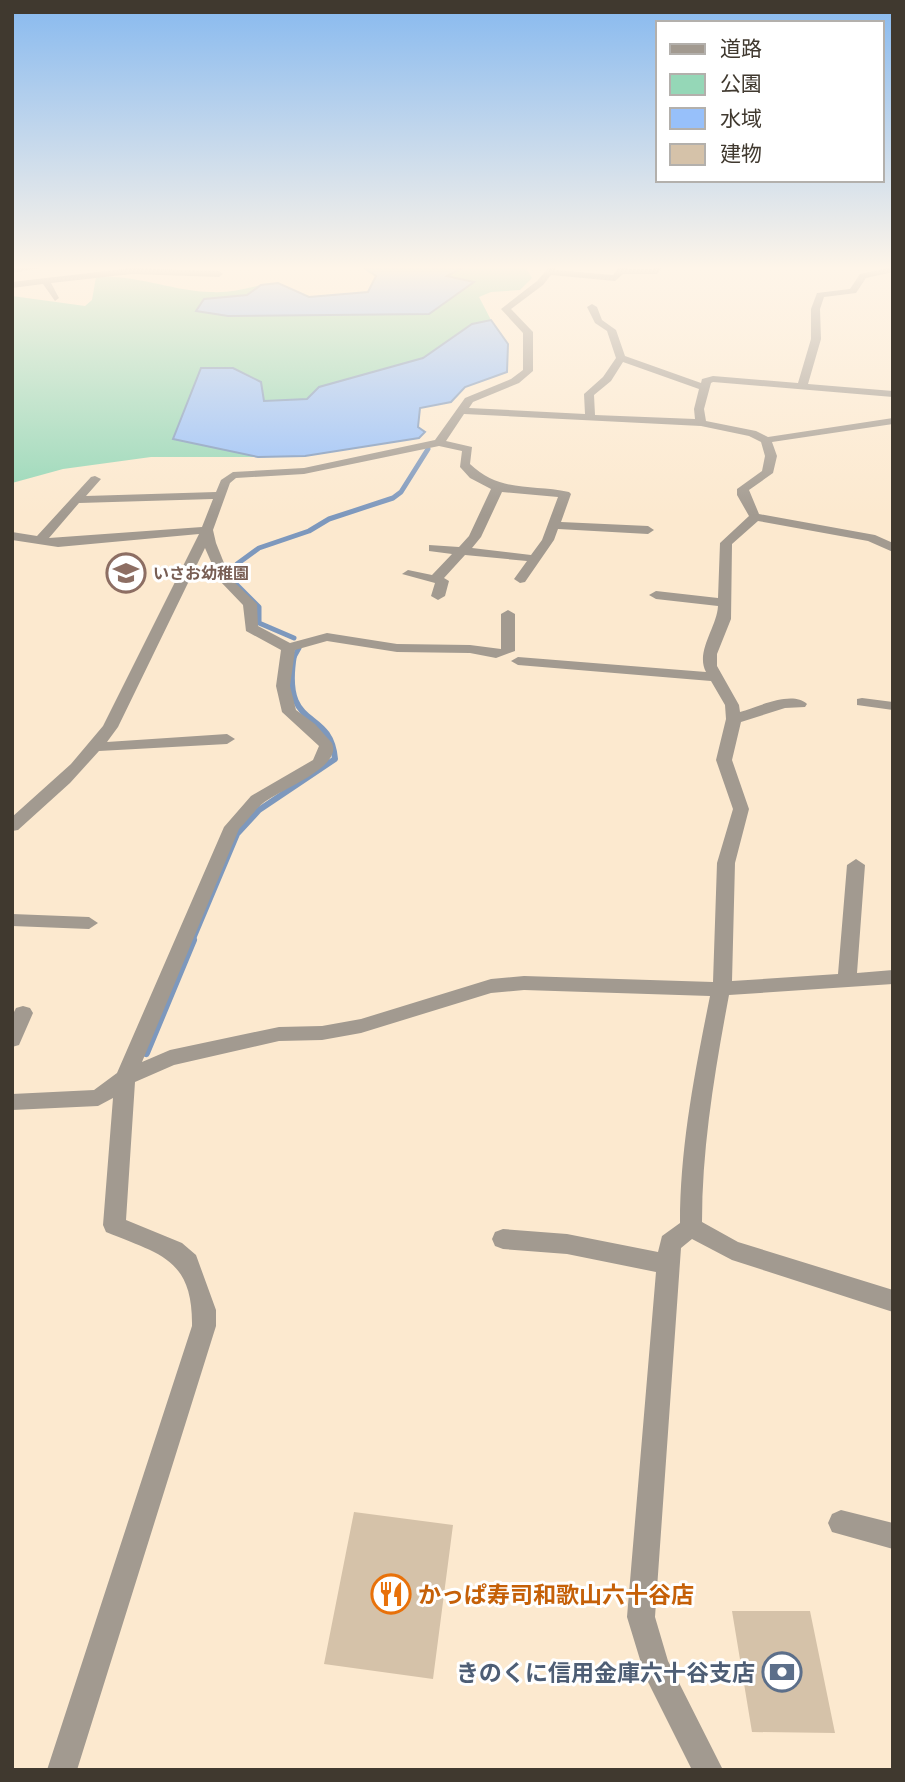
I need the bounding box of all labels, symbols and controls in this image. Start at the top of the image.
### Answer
legend [656,21,884,182]
text: 道路 [720,34,762,62]
text: 公園 [720,69,762,97]
text: 水域 [720,104,762,132]
text: 建物 [720,139,762,167]
school or university icon: いさお幼稚園 [105,552,147,594]
place label: いさお幼稚園 [153,562,249,584]
restaurant icon: かっぱ寿司和歌山六十谷店 [370,1573,412,1615]
place label: かっぱ寿司和歌山六十谷店 [418,1578,694,1610]
bank icon: きのくに信用金庫六十谷支店 [761,1651,803,1693]
place label: きのくに信用金庫六十谷支店 [456,1656,755,1688]

